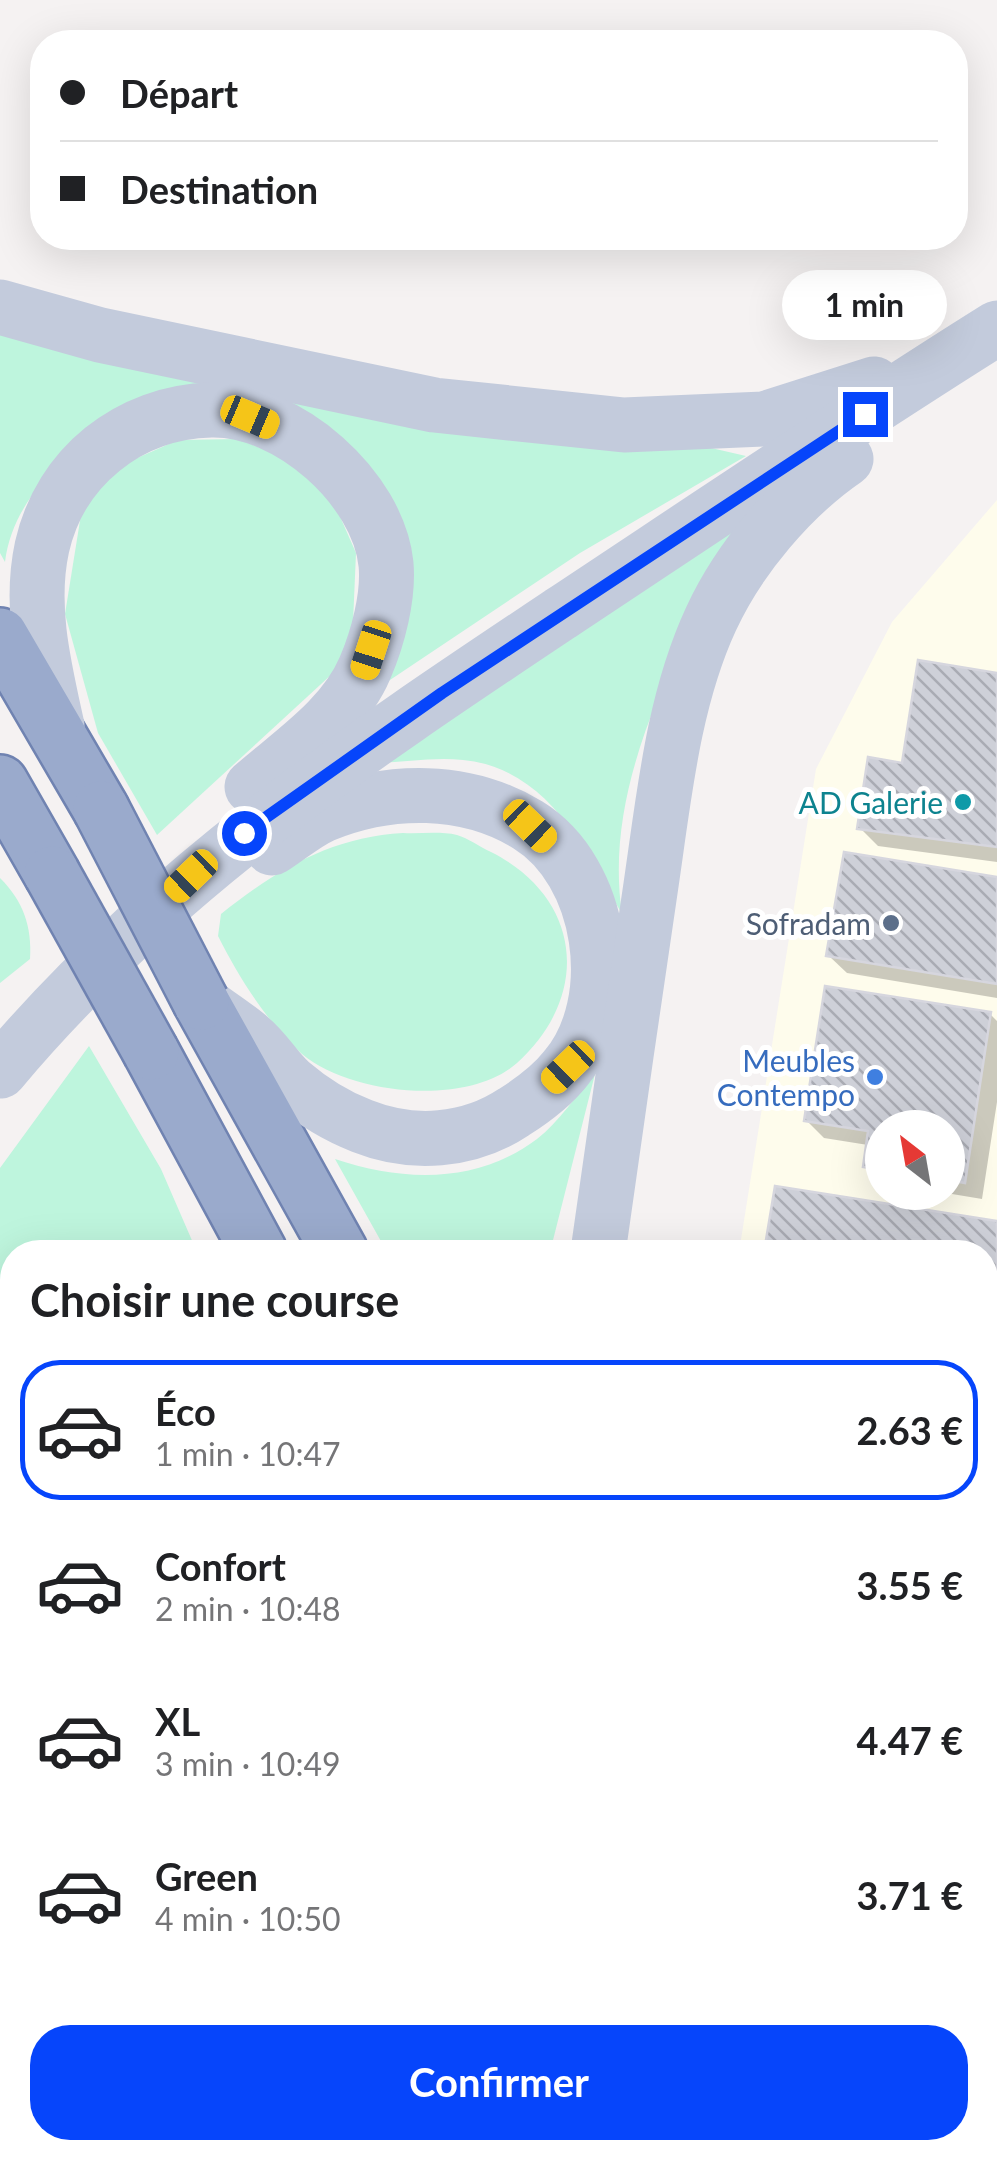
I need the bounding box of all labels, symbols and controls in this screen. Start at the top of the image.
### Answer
text: Départ [120,70,238,116]
text: Destination [120,166,318,212]
callout: 1 min [782,269,948,339]
text: 1 min [825,285,904,324]
car [217,391,283,443]
route end [843,392,888,437]
car [347,617,395,683]
place label: AD Galerie [799,784,943,820]
marker: AD Galerie [952,791,974,813]
car [498,794,562,858]
route start [222,811,267,856]
car [159,844,223,908]
place label: Sofradam [746,905,871,941]
marker: Sofradam [880,912,902,934]
car [536,1035,600,1099]
place label: Meubles Contempo [717,1042,855,1112]
marker: Meubles Contempo [864,1066,886,1088]
north arrow [865,1110,965,1210]
map controls [865,1110,965,1210]
text: Choisir une course [30,1273,399,1327]
icon: car [35,1385,125,1475]
text: Éco [155,1388,216,1434]
text: 2.63 € [857,1407,963,1453]
text: 1 min · 10:47 [155,1434,341,1473]
icon: car [35,1540,125,1630]
text: Confort [155,1543,286,1589]
text: 3.55 € [857,1562,963,1608]
text: 2 min · 10:48 [155,1589,341,1628]
icon: car [35,1695,125,1785]
text: XL [155,1698,200,1744]
text: 4.47 € [857,1717,963,1763]
text: 3 min · 10:49 [155,1744,341,1783]
icon: car [35,1850,125,1940]
text: Green [155,1853,258,1899]
text: 3.71 € [857,1872,963,1918]
text: 4 min · 10:50 [155,1899,341,1938]
button: Confirmer [30,2025,968,2140]

